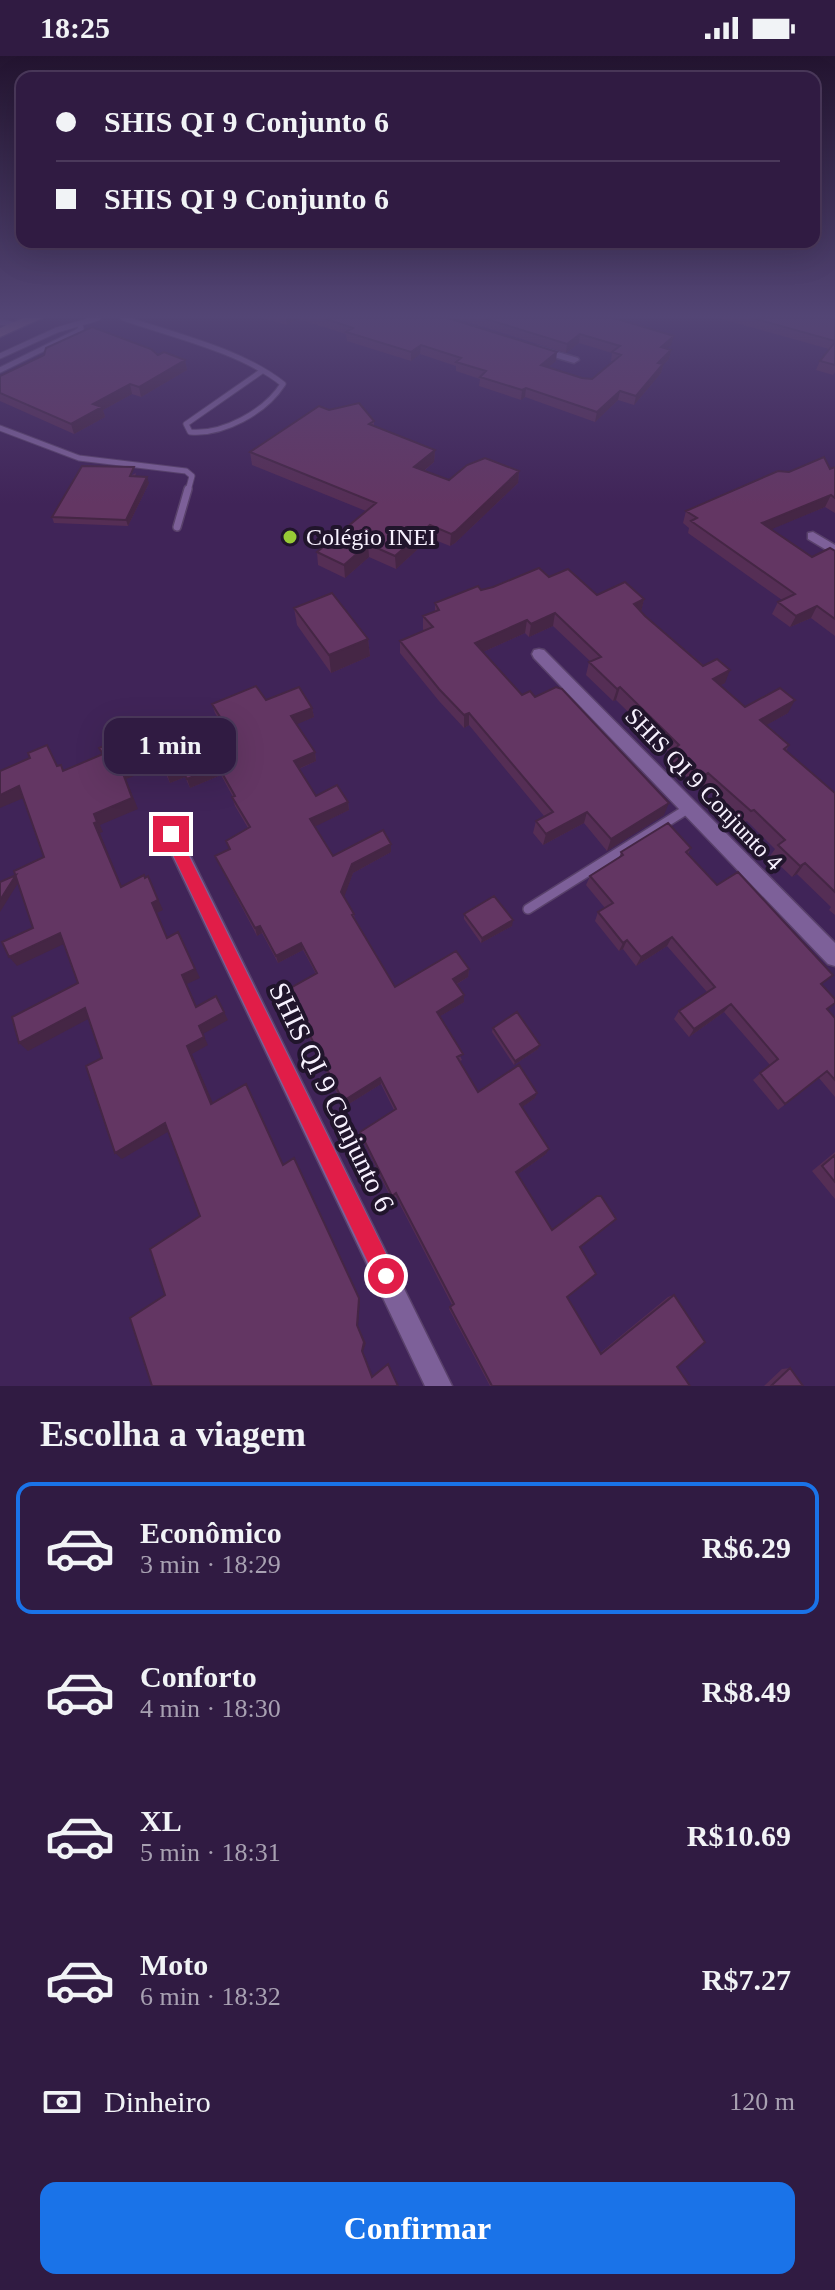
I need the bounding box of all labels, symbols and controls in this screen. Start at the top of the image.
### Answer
text: 18:25 [40,11,110,44]
text: SHIS QI 9 Conjunto 6 [104,105,389,138]
text: SHIS QI 9 Conjunto 6 [104,182,389,215]
place label: Colégio INEI [306,524,436,550]
marker: Colégio INEI [281,528,299,546]
street label: SHIS QI 9 Conjunto 4 [620,703,788,875]
callout: 1 min [105,718,237,774]
text: 1 min [139,731,201,760]
route end [153,816,189,852]
street label: SHIS QI 9 Conjunto 6 [263,978,401,1216]
route start [368,1258,404,1294]
text: Escolha a viagem [40,1414,306,1454]
icon: car [44,1512,116,1584]
text: Econômico [140,1516,282,1549]
text: R$6.29 [702,1531,791,1564]
text: 3 min · 18:29 [140,1550,281,1579]
icon: car [44,1656,116,1728]
text: Conforto [140,1660,257,1693]
text: R$8.49 [702,1675,791,1708]
text: 4 min · 18:30 [140,1694,281,1723]
icon: car [44,1800,116,1872]
text: XL [140,1804,182,1837]
text: R$10.69 [687,1819,791,1852]
text: 5 min · 18:31 [140,1838,281,1867]
icon: car [44,1944,116,2016]
text: Moto [140,1948,208,1981]
text: R$7.27 [702,1963,791,1996]
text: 6 min · 18:32 [140,1982,281,2011]
icon: cash [40,2080,84,2124]
text: Dinheiro [104,2085,211,2118]
text: 120 m [729,2087,795,2116]
button: Confirmar [40,2182,795,2274]

